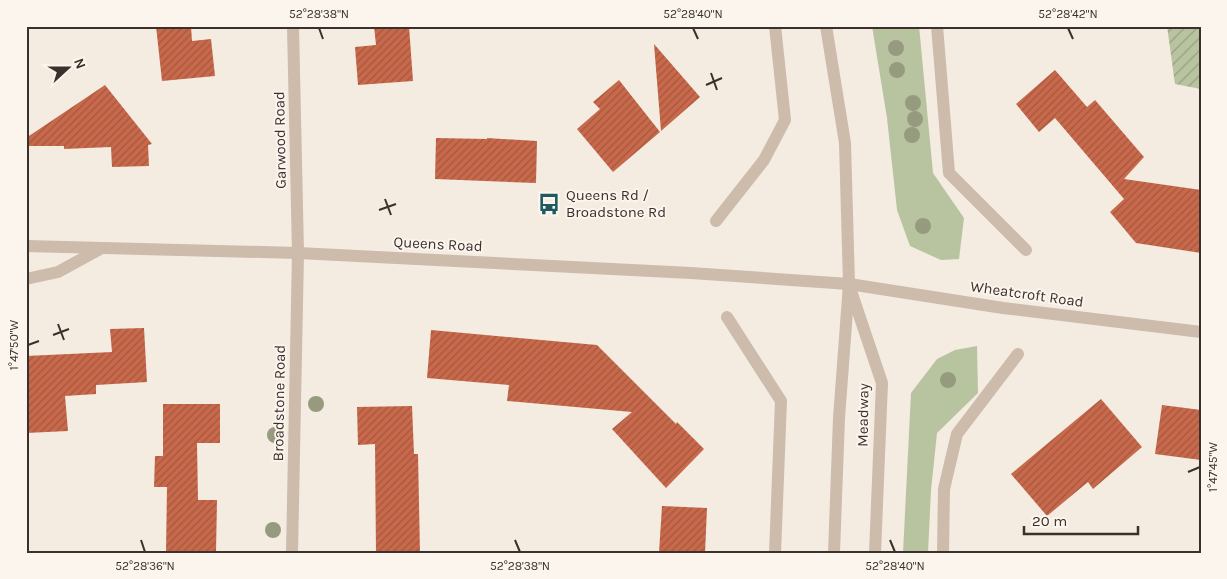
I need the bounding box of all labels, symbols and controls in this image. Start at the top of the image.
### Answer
text: 52°28'38"N [289,7,349,21]
text: 52°28'40"N [663,7,723,21]
text: 52°28'42"N [1038,7,1098,21]
north arrow [42,42,92,92]
text: N [70,56,89,71]
street label: Garwood Road [270,91,290,189]
place label: Queens Rd / Broadstone Rd [566,186,666,221]
bus stop icon: Queens Rd / Broadstone Rd [536,191,562,217]
street label: Queens Road [393,233,483,255]
street label: Wheatcroft Road [969,277,1085,311]
text: 1°47'50"W [7,320,21,370]
street label: Broadstone Road [269,345,289,461]
street label: Meadway [853,383,873,447]
text: 1°47'45"W [1206,442,1220,492]
scale bar [1024,504,1138,536]
text: 20 m [1032,512,1067,530]
text: 52°28'36"N [115,559,175,573]
text: 52°28'38"N [490,559,550,573]
text: 52°28'40"N [865,559,925,573]

